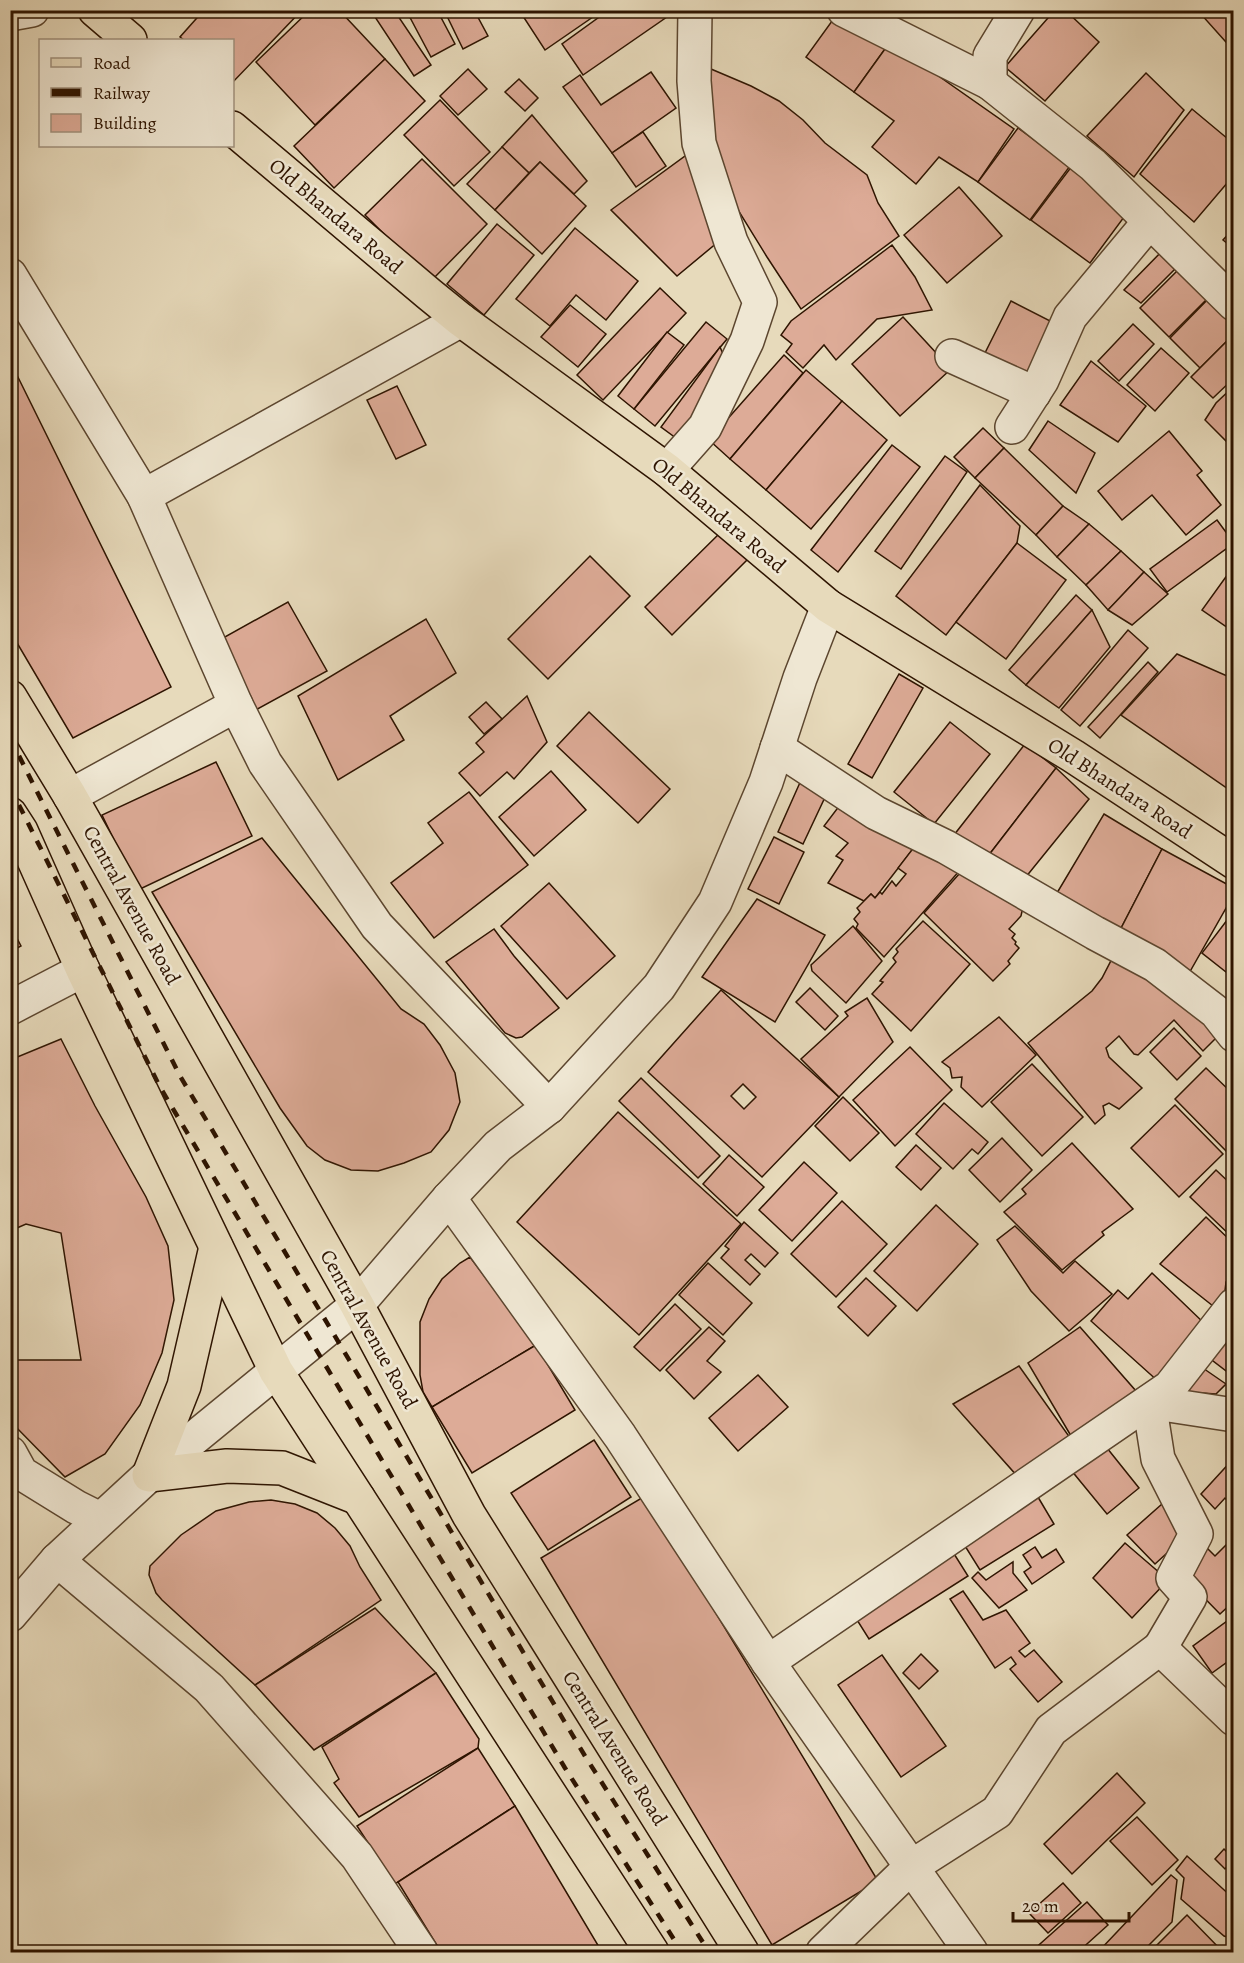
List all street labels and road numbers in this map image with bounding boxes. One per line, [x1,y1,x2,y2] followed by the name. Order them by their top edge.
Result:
[263,152,409,281] street label: Old Bhandara Road
[646,451,792,580] street label: Old Bhandara Road
[1042,731,1198,846] street label: Old Bhandara Road
[77,820,188,990] street label: Central Avenue Road
[314,1244,425,1414] street label: Central Avenue Road
[556,1665,674,1831] street label: Central Avenue Road

